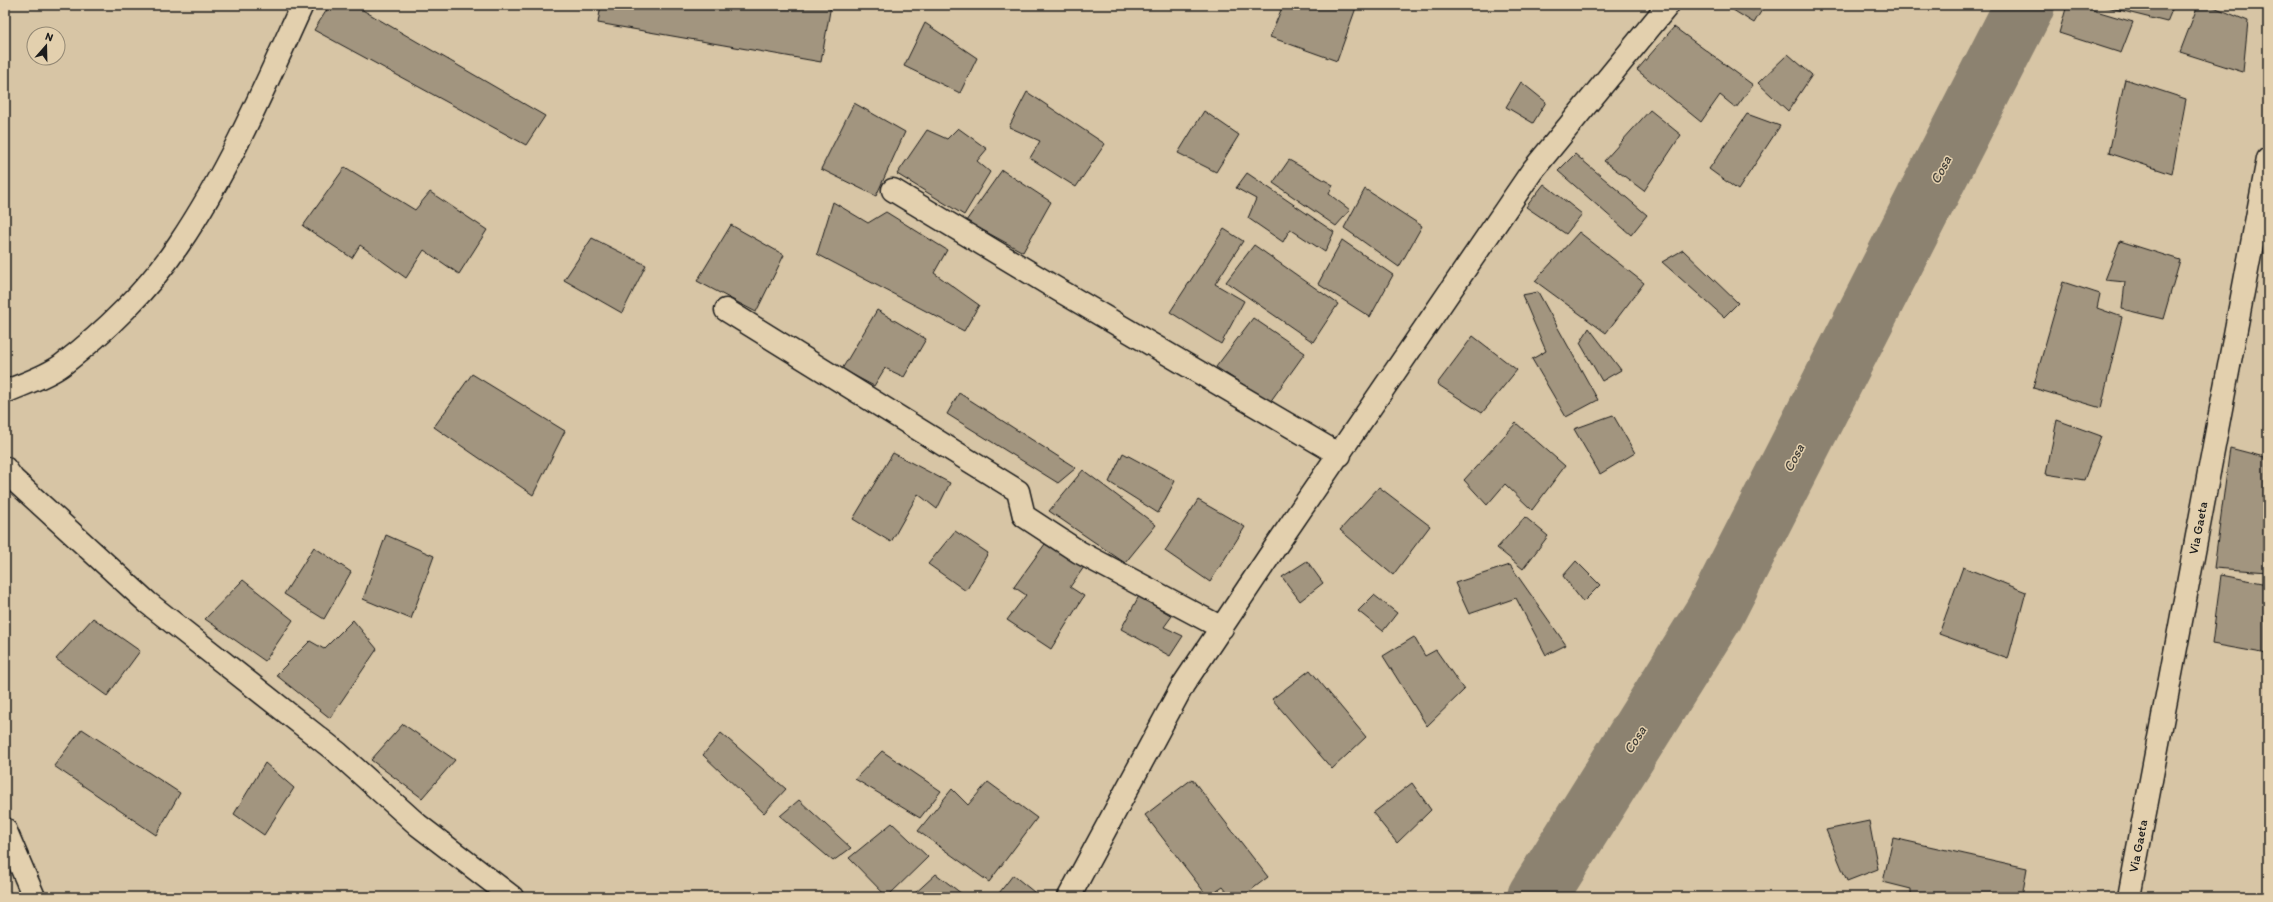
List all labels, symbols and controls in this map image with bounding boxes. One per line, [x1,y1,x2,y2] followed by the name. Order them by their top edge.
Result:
[26,26,66,66] north arrow
[44,30,55,44] text: N
[1927,152,1956,187] water label: Cosa
[1780,440,1809,475] water label: Cosa
[2186,500,2211,556] street label: Via Gaeta
[1620,722,1651,757] water label: Cosa
[2126,818,2151,874] street label: Via Gaeta

